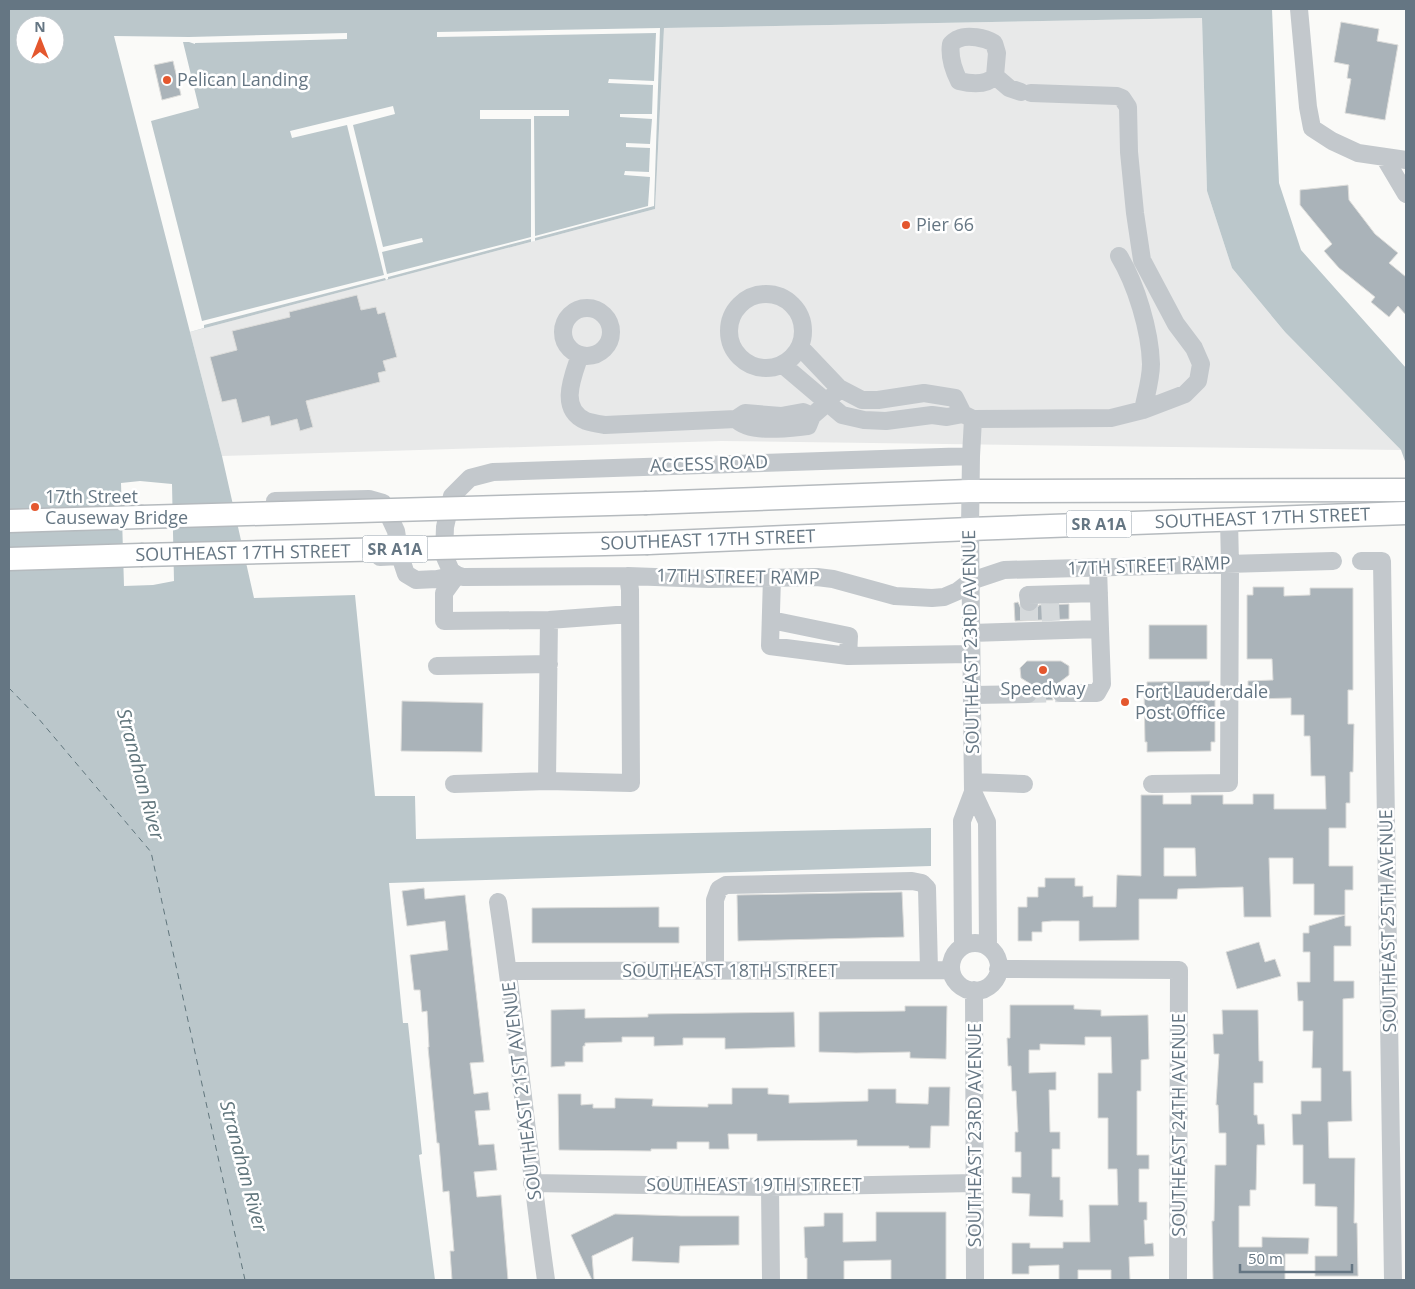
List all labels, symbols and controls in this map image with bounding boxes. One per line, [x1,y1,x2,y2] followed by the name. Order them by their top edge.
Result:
[15,15,65,65] north arrow
[34,17,46,36] text: N
[177,67,308,91] place label: Pelican Landing
[161,74,173,86] marker: Pelican Landing
[916,212,974,236] place label: Pier 66
[900,219,912,231] marker: Pier 66
[650,449,768,477] street label: ACCESS ROAD
[45,484,188,529] place label: 17th Street Causeway Bridge
[29,501,41,513] marker: 17th Street Causeway Bridge
[1154,501,1371,533] street label: SOUTHEAST 17TH STREET
[1066,510,1132,538] road number: SR A1A
[600,523,816,555] street label: SOUTHEAST 17TH STREET
[956,530,984,754] street label: SOUTHEAST 23RD AVENUE
[362,536,428,562] road number: SR A1A
[135,538,351,566] street label: SOUTHEAST 17TH STREET
[1067,550,1231,580] street label: 17TH STREET RAMP
[656,563,820,589] street label: 17TH STREET RAMP
[1037,664,1049,676] marker: Speedway
[1000,676,1087,700] place label: Speedway
[1135,679,1268,724] place label: Fort Lauderdale Post Office
[1119,696,1131,708] marker: Fort Lauderdale Post Office
[111,706,171,844] water label: Stranahan River
[1373,809,1401,1033] street label: SOUTHEAST 25TH AVENUE
[622,958,838,982] street label: SOUTHEAST 18TH STREET
[496,981,546,1202] street label: SOUTHEAST 21ST AVENUE
[1166,1013,1190,1237] street label: SOUTHEAST 24TH AVENUE
[962,1023,986,1247] street label: SOUTHEAST 23RD AVENUE
[214,1098,274,1236] water label: Stranahan River
[646,1172,862,1196] street label: SOUTHEAST 19TH STREET
[1240,1242,1352,1274] scale bar
[1248,1248,1283,1268] text: 50 m

